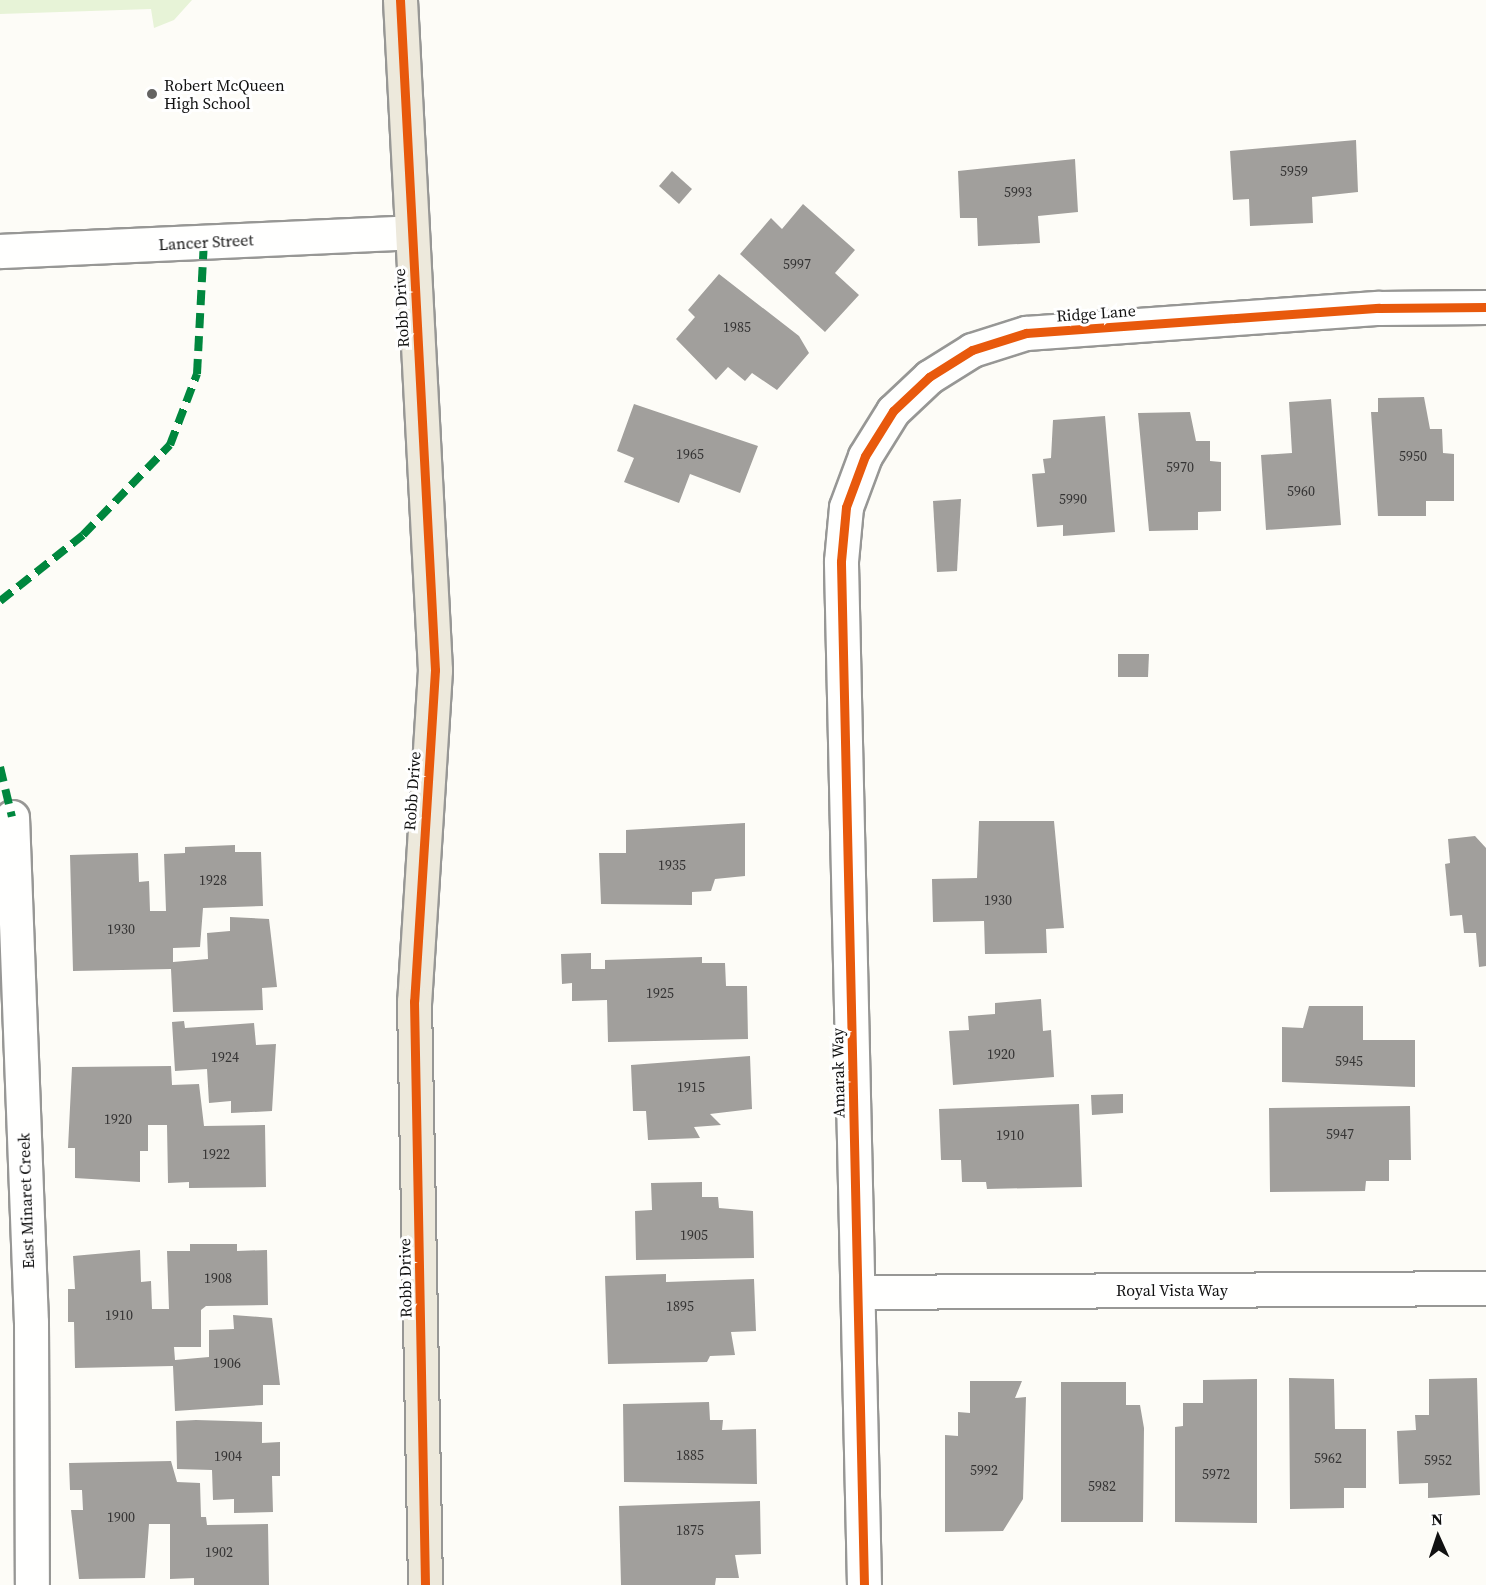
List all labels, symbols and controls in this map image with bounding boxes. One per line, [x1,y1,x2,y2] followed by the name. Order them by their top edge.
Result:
[164,75,285,113] place label: Robert McQueen High School
[145,87,159,101] marker: Robert McQueen High School
[1280,163,1308,179] house number: 5959
[1004,184,1032,200] house number: 5993
[158,230,254,254] street label: Lancer Street
[783,256,811,272] house number: 5997
[389,268,413,348] street label: Robb Drive
[1056,301,1136,325] street label: Ridge Lane
[723,319,751,335] house number: 1985
[676,446,704,462] house number: 1965
[1399,448,1427,464] house number: 5950
[1166,459,1194,475] house number: 5970
[1287,483,1315,499] house number: 5960
[1059,491,1087,507] house number: 5990
[400,751,424,831] street label: Robb Drive
[658,857,686,873] house number: 1935
[199,872,227,888] house number: 1928
[984,892,1012,908] house number: 1930
[107,921,135,937] house number: 1930
[646,985,674,1001] house number: 1925
[828,1027,848,1119] street label: Amarak Way
[987,1046,1015,1062] house number: 1920
[211,1049,239,1065] house number: 1924
[1335,1053,1363,1069] house number: 5945
[677,1079,705,1095] house number: 1915
[104,1111,132,1127] house number: 1920
[1326,1126,1354,1142] house number: 5947
[996,1127,1024,1143] house number: 1910
[14,1133,38,1269] street label: East Minaret Creek
[202,1146,230,1162] house number: 1922
[680,1227,708,1243] house number: 1905
[395,1238,415,1318] street label: Robb Drive
[204,1270,232,1286] house number: 1908
[1116,1280,1228,1300] street label: Royal Vista Way
[666,1298,694,1314] house number: 1895
[105,1307,133,1323] house number: 1910
[213,1355,241,1371] house number: 1906
[676,1447,704,1463] house number: 1885
[214,1448,242,1464] house number: 1904
[1314,1450,1342,1466] house number: 5962
[1424,1452,1452,1468] house number: 5952
[970,1462,998,1478] house number: 5992
[1202,1466,1230,1482] house number: 5972
[1088,1478,1116,1494] house number: 5982
[1408,1507,1468,1567] north arrow
[1431,1508,1443,1530] text: N
[107,1509,135,1525] house number: 1900
[676,1522,704,1538] house number: 1875
[205,1544,233,1560] house number: 1902

